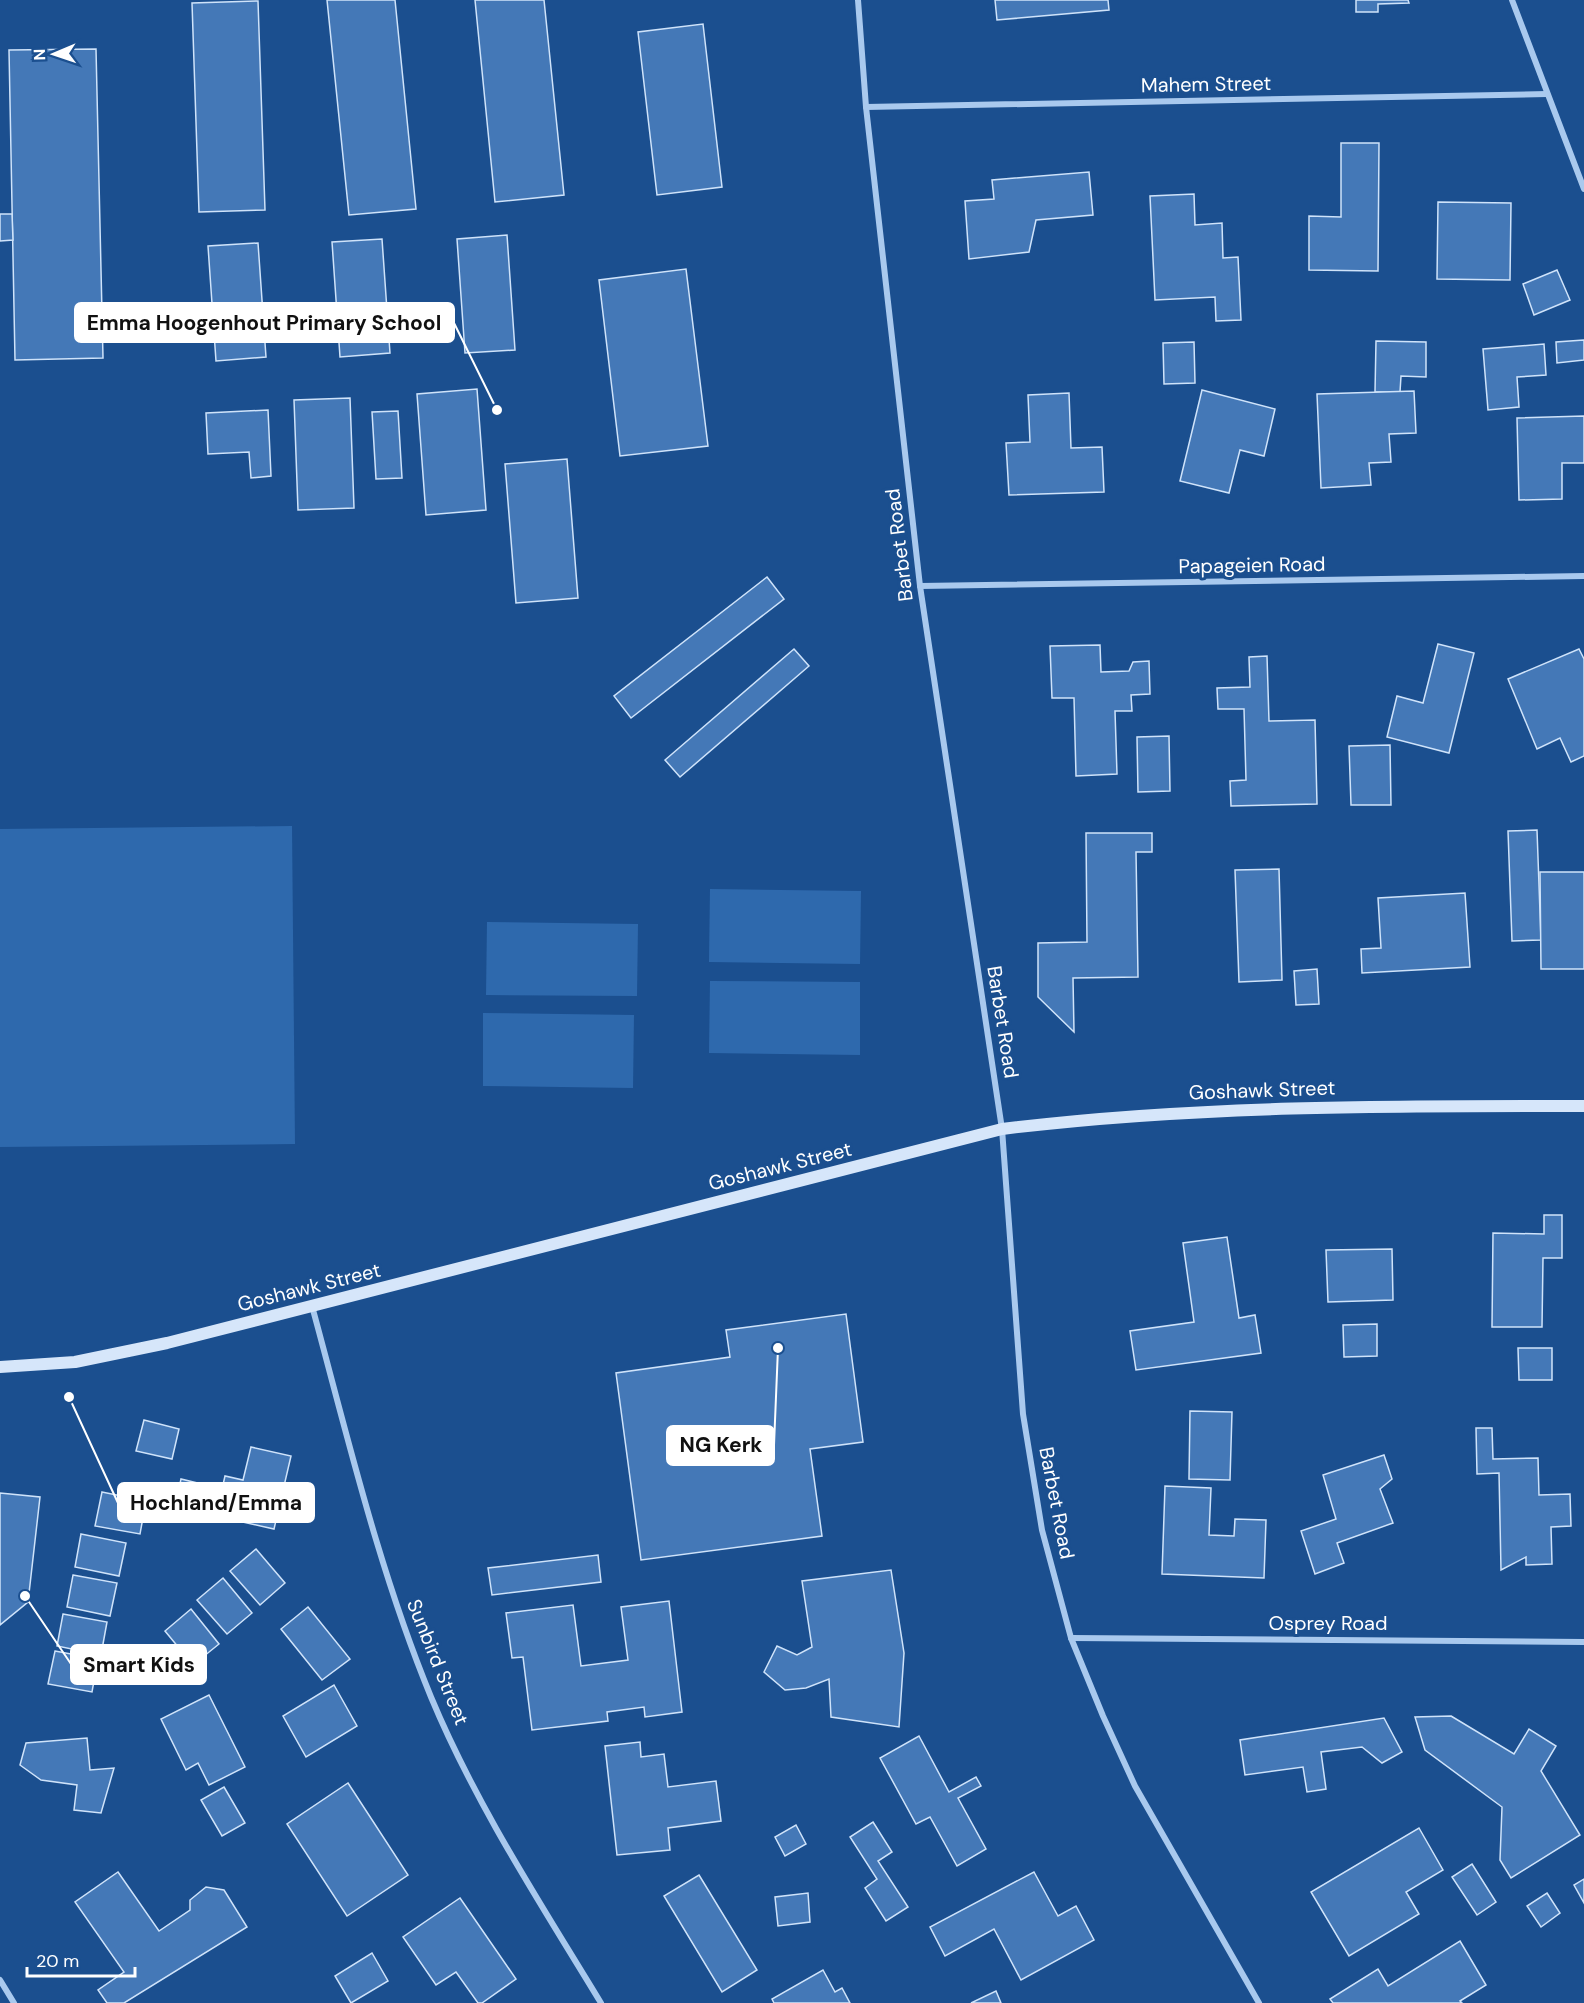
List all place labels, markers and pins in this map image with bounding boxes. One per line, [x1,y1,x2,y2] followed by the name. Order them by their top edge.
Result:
[75,303,454,342] callout: Emma Hoogenhout Primary School
[667,1426,774,1465] callout: NG Kerk
[118,1483,314,1522] callout: Hochland/Emma
[71,1645,206,1684] callout: Smart Kids

